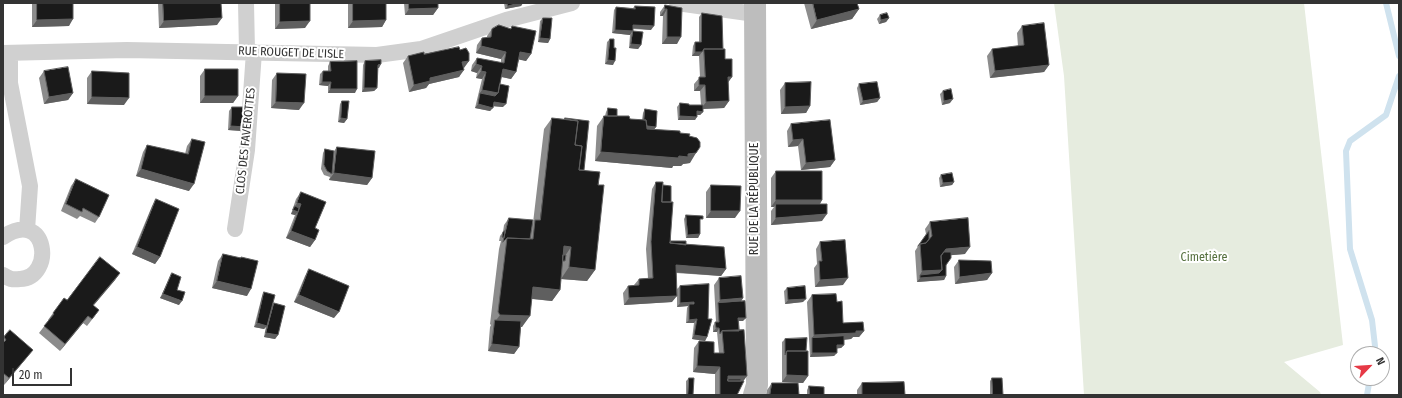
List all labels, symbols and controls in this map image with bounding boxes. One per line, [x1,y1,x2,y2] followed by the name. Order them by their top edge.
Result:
[238,44,344,62] street label: RUE ROUGET DE L'ISLE
[233,87,259,195] street label: CLOS DES FAVEROTTES
[748,143,762,255] street label: RUE DE LA RÉPUBLIQUE
[1181,251,1227,265] park label: Cimetière
[1350,346,1390,386] north arrow
[1373,355,1388,367] text: N
[14,360,74,386] scale bar
[19,368,43,382] text: 20 m

